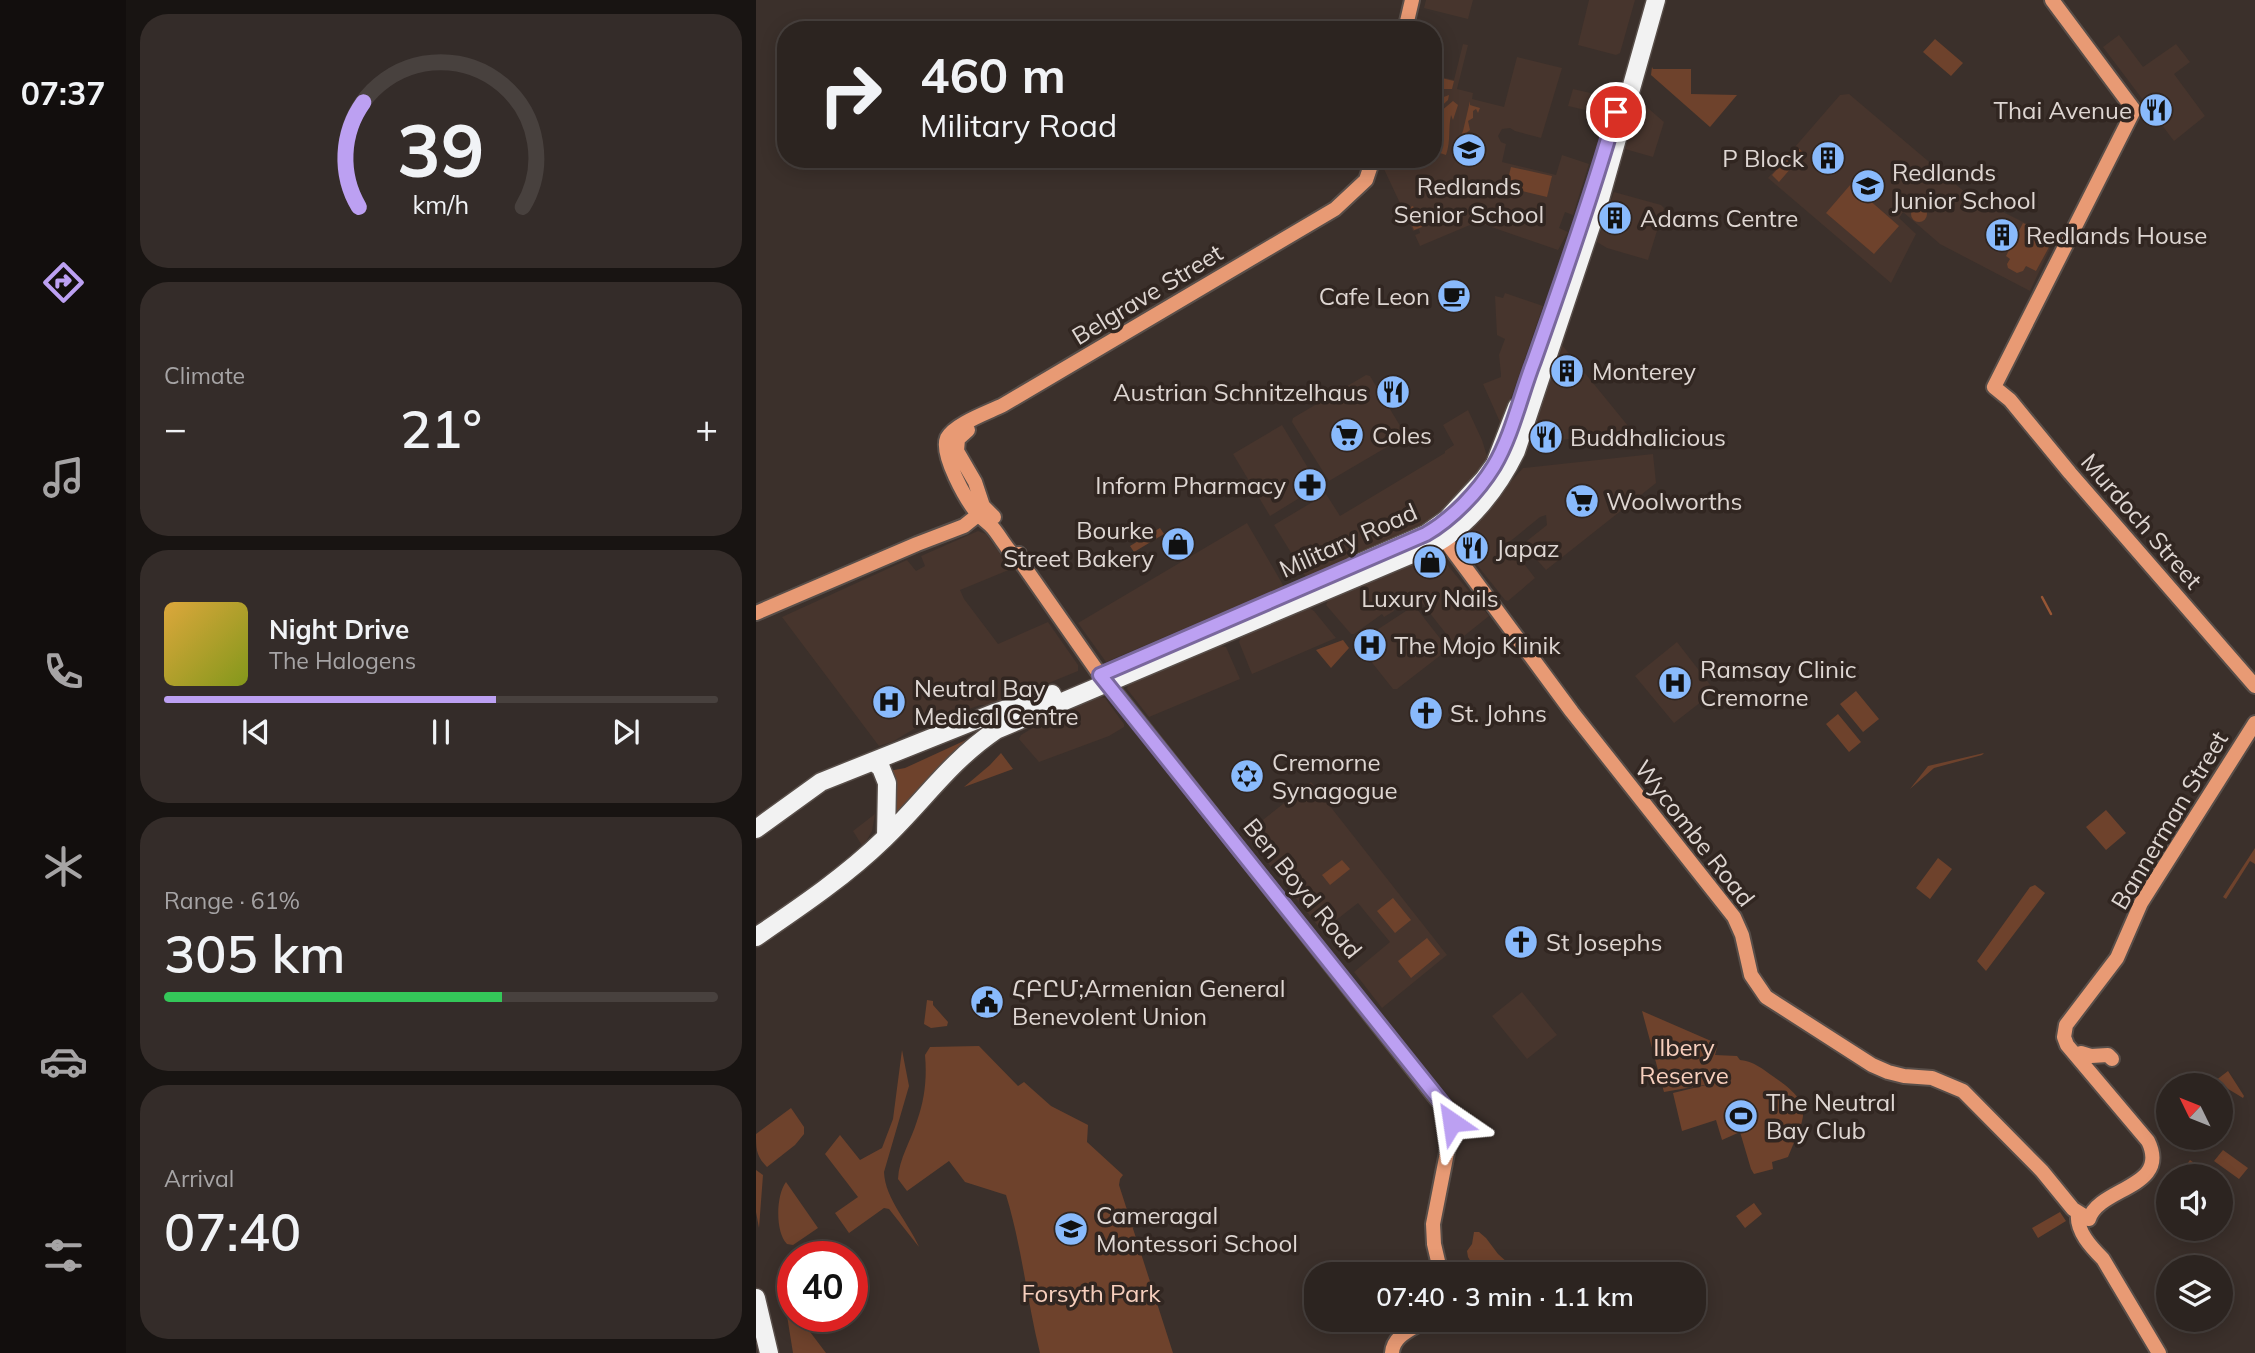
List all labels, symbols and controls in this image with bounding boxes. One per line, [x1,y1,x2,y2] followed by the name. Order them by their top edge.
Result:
[920,44,1066,105] text: 460 m
[805,49,896,140] icon: right
[21,73,105,113] text: 07:37
[1586,82,1646,142] pin
[2137,91,2175,129] restaurant icon: Thai Avenue
[1597,93,1635,131] icon: arrive
[1993,95,2132,125] place label: Thai Avenue
[397,104,485,195] text: 39
[920,105,1117,145] text: Military Road
[1450,131,1488,169] school or university icon: Redlands Senior School
[1809,139,1847,177] building icon: P Block
[1722,143,1805,173] place label: P Block
[1892,157,2036,215] place label: Redlands Junior School
[1849,167,1887,205] school or university icon: Redlands Junior School
[1394,171,1544,229] place label: Redlands Senior School
[413,189,469,220] text: km/h
[1596,199,1634,237] building icon: Adams Centre
[1640,203,1798,233] place label: Adams Centre
[1983,216,2021,254] building icon: Redlands House
[2026,220,2207,250] place label: Redlands House
[1066,237,1228,351] street label: Belgrave Street
[39,258,88,307] icon: directions
[1435,277,1473,315] cafe icon: Cafe Leon
[1319,281,1430,311] place label: Cafe Leon
[1548,352,1586,390] building icon: Monterey
[1592,356,1696,386] place label: Monterey
[164,361,245,390] text: Climate
[1374,373,1412,411] restaurant icon: Austrian Schnitzelhaus
[1113,377,1368,407] place label: Austrian Schnitzelhaus
[400,396,482,461] text: 21°
[164,404,187,452] text: −
[695,404,718,452] text: +
[1328,416,1366,454] supermarket icon: Coles
[1527,418,1565,456] restaurant icon: Buddhalicious
[1372,420,1432,450] place label: Coles
[1570,422,1726,452] place label: Buddhalicious
[2075,447,2209,595] street label: Murdoch Street
[39,453,88,502] icon: music
[1291,466,1329,504] pharmacy icon: Inform Pharmacy
[1095,470,1286,500] place label: Inform Pharmacy
[1563,482,1601,520] supermarket icon: Woolworths
[1606,486,1743,516] place label: Woolworths
[1274,496,1422,584] street label: Military Road
[1003,515,1154,573] place label: Bourke Street Bakery
[1159,525,1197,563] shop icon: Bourke Street Bakery
[1453,529,1491,567] restaurant icon: Japaz
[1496,533,1560,563] place label: Japaz
[1411,543,1449,581] shop icon: Luxury Nails
[1361,583,1499,613] place label: Luxury Nails
[269,613,409,646] text: Night Drive
[1351,626,1389,664] hospital icon: The Mojo Klinik
[1394,630,1561,660] place label: The Mojo Klinik
[269,646,416,675] text: The Halogens
[39,647,88,696] icon: phone
[1700,654,1857,712] place label: Ramsay Clinic Cremorne
[1656,664,1694,702] hospital icon: Ramsay Clinic Cremorne
[914,673,1079,731] place label: Neutral Bay Medical Centre
[870,683,908,721] hospital icon: Neutral Bay Medical Centre
[1407,694,1445,732] church icon: St. Johns
[1450,698,1547,728] place label: St. Johns
[237,713,275,751] icon: previous
[422,713,460,751] icon: pause
[607,713,645,751] icon: next
[2104,725,2234,915] street label: Bannerman Street
[1272,747,1398,805] place label: Cremorne Synagogue
[1629,754,1761,912] street label: Wycombe Road
[1228,757,1266,795] synagogue icon: Cremorne Synagogue
[1237,812,1369,964] street label: Ben Boyd Road
[39,842,88,891] icon: climate
[164,886,300,915] text: Range · 61%
[164,921,345,986] text: 305 km
[1502,923,1540,961] church icon: St Josephs
[1546,927,1663,957] place label: St Josephs
[1012,973,1285,1031] place label: ՀԲԸՄ;Armenian General Benevolent Union
[968,983,1006,1021] public building icon: ՀԲԸՄ;Armenian General Benevolent Union
[1639,1032,1729,1090] park label: Ilbery Reserve
[39,1037,88,1086] icon: car
[2156,1073,2233,1150] north arrow
[2156,1073,2233,1332] map controls
[1415,1085,1489,1159] position arrow
[1766,1087,1896,1145] place label: The Neutral Bay Club
[1722,1097,1760,1135] sports icon: The Neutral Bay Club
[164,1164,234,1193] text: Arrival
[2156,1164,2233,1241] button: sound
[164,1199,301,1264] text: 07:40
[1096,1200,1298,1258] place label: Cameragal Montessori School
[1052,1210,1090,1248] school or university icon: Cameragal Montessori School
[39,1231,88,1280] icon: filters
[777,1241,868,1332] speed limit sign: 40
[2156,1255,2233,1332] button: layers
[1021,1278,1161,1308] park label: Forsyth Park
[1376,1280,1634,1313] text: 07:40 · 3 min · 1.1 km

